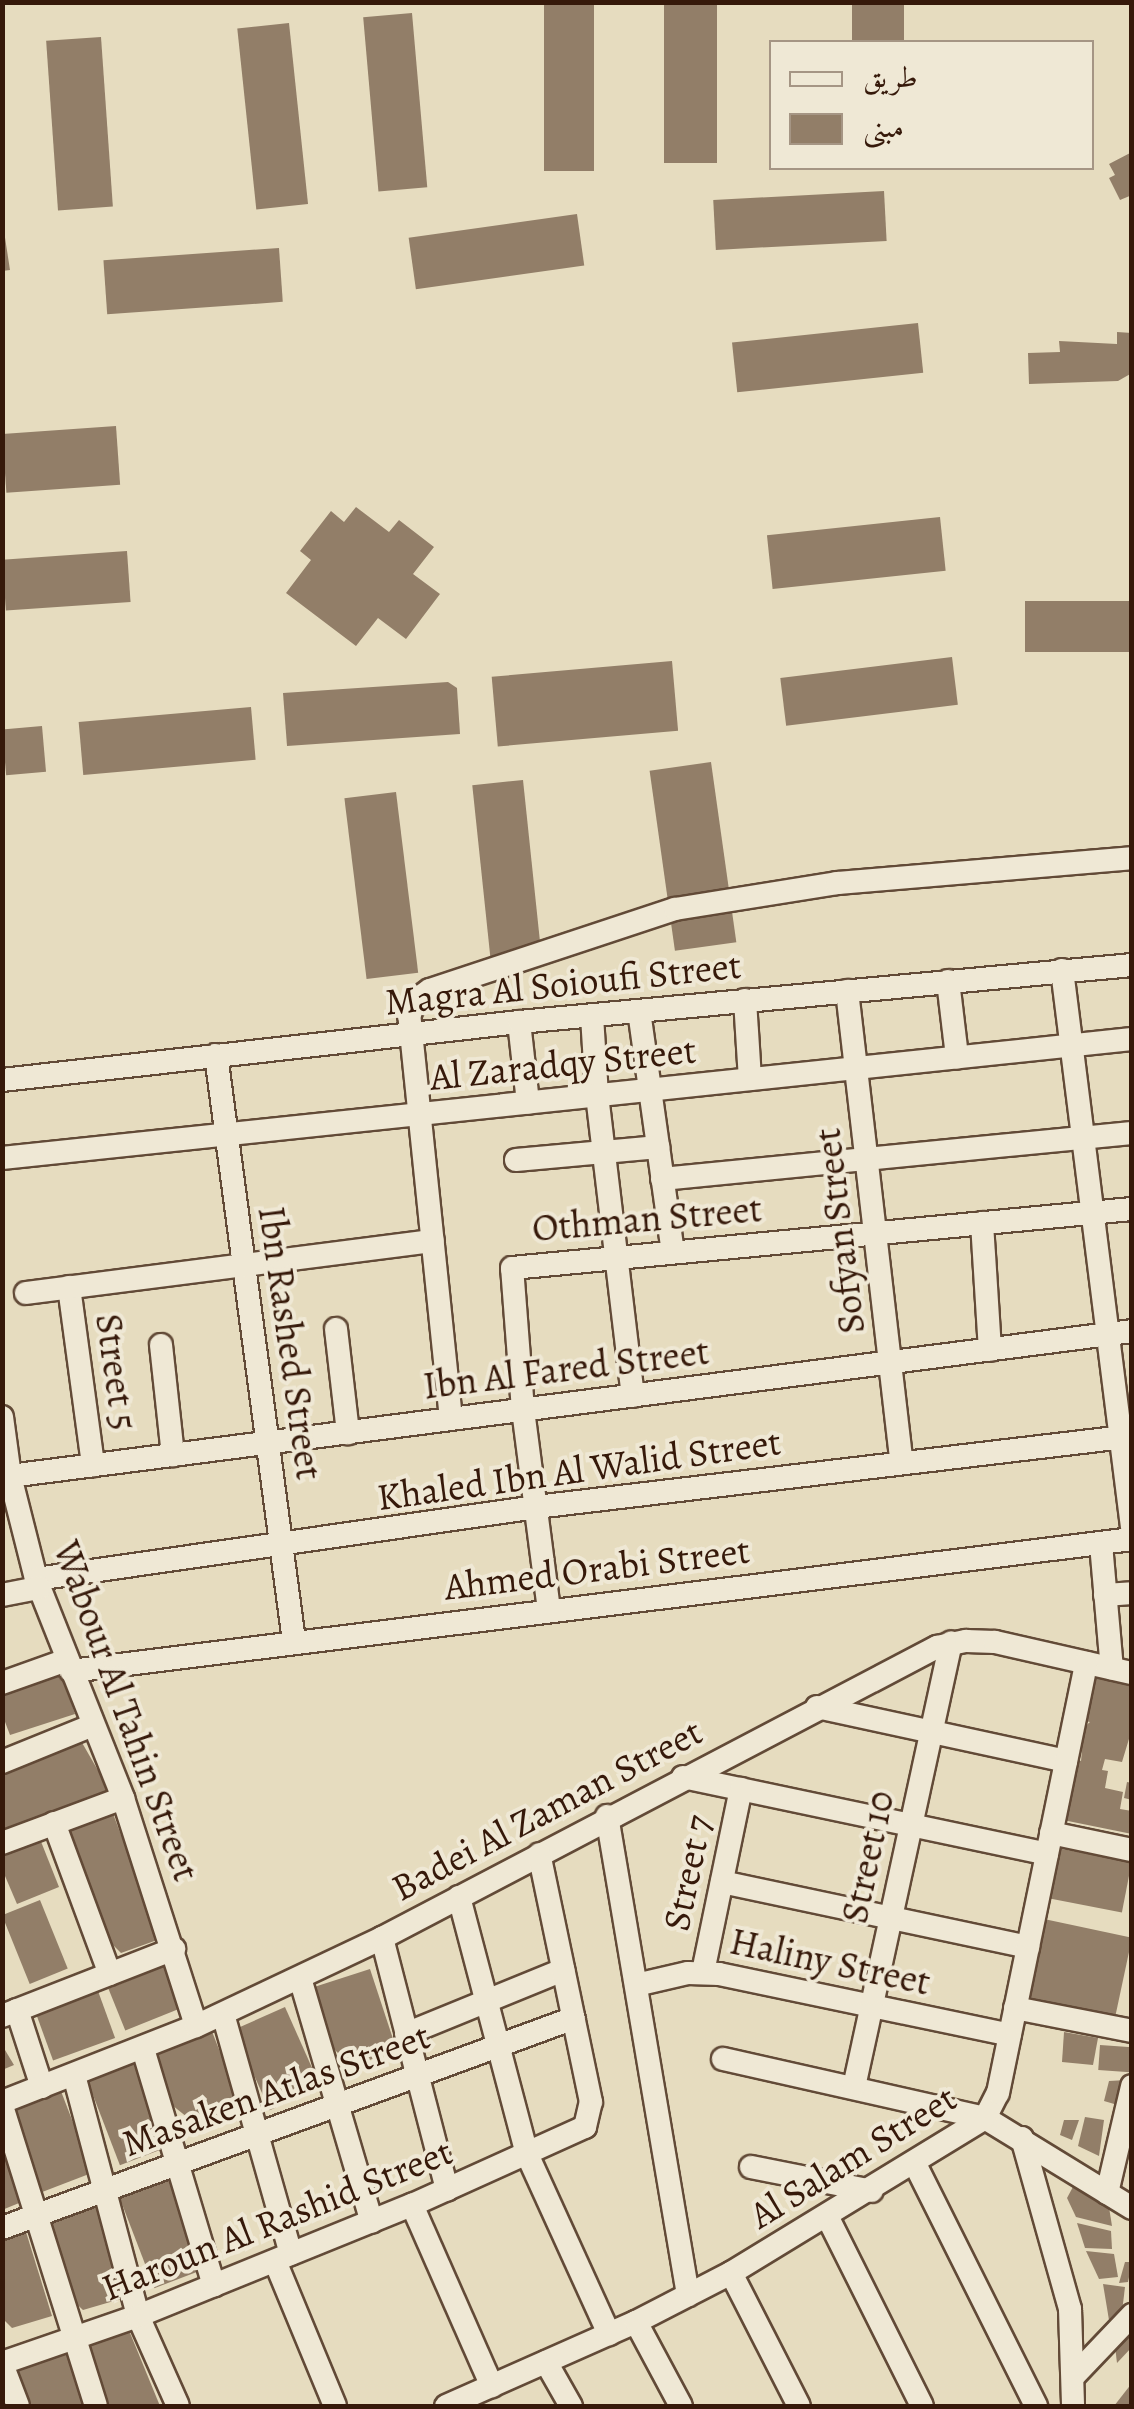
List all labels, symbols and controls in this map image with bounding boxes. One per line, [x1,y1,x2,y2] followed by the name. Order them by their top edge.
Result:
[769,40,1094,170] legend
[863,57,918,97] text: طريق
[863,107,904,147] text: مبنى
[383,943,743,1025] street label: Magra Al Soioufi Street
[428,1027,698,1101] street label: Al Zaradqy Street
[805,1126,875,1336] street label: Sofyan Street
[530,1186,764,1252] street label: Othman Street
[248,1203,332,1483] street label: Ibn Rashed Street
[85,1311,147,1433] street label: Street 5
[420,1329,712,1409] street label: Ibn Al Fared Street
[374,1419,784,1521] street label: Khaled Ibn Al Walid Street
[442,1528,752,1610] street label: Ahmed Orabi Street
[43,1535,209,1887] street label: Wabour Al Tahin Street
[384,1709,710,1911] street label: Badei Al Zaman Street
[832,1787,904,1927] street label: Street 10
[654,1811,722,1935] street label: Street 7
[726,1919,934,2005] street label: Haliny Street
[116,2013,436,2167] street label: Masaken Atlas Street
[741,2075,965,2239] street label: Al Salam Street
[95,2129,459,2311] street label: Haroun Al Rashid Street

